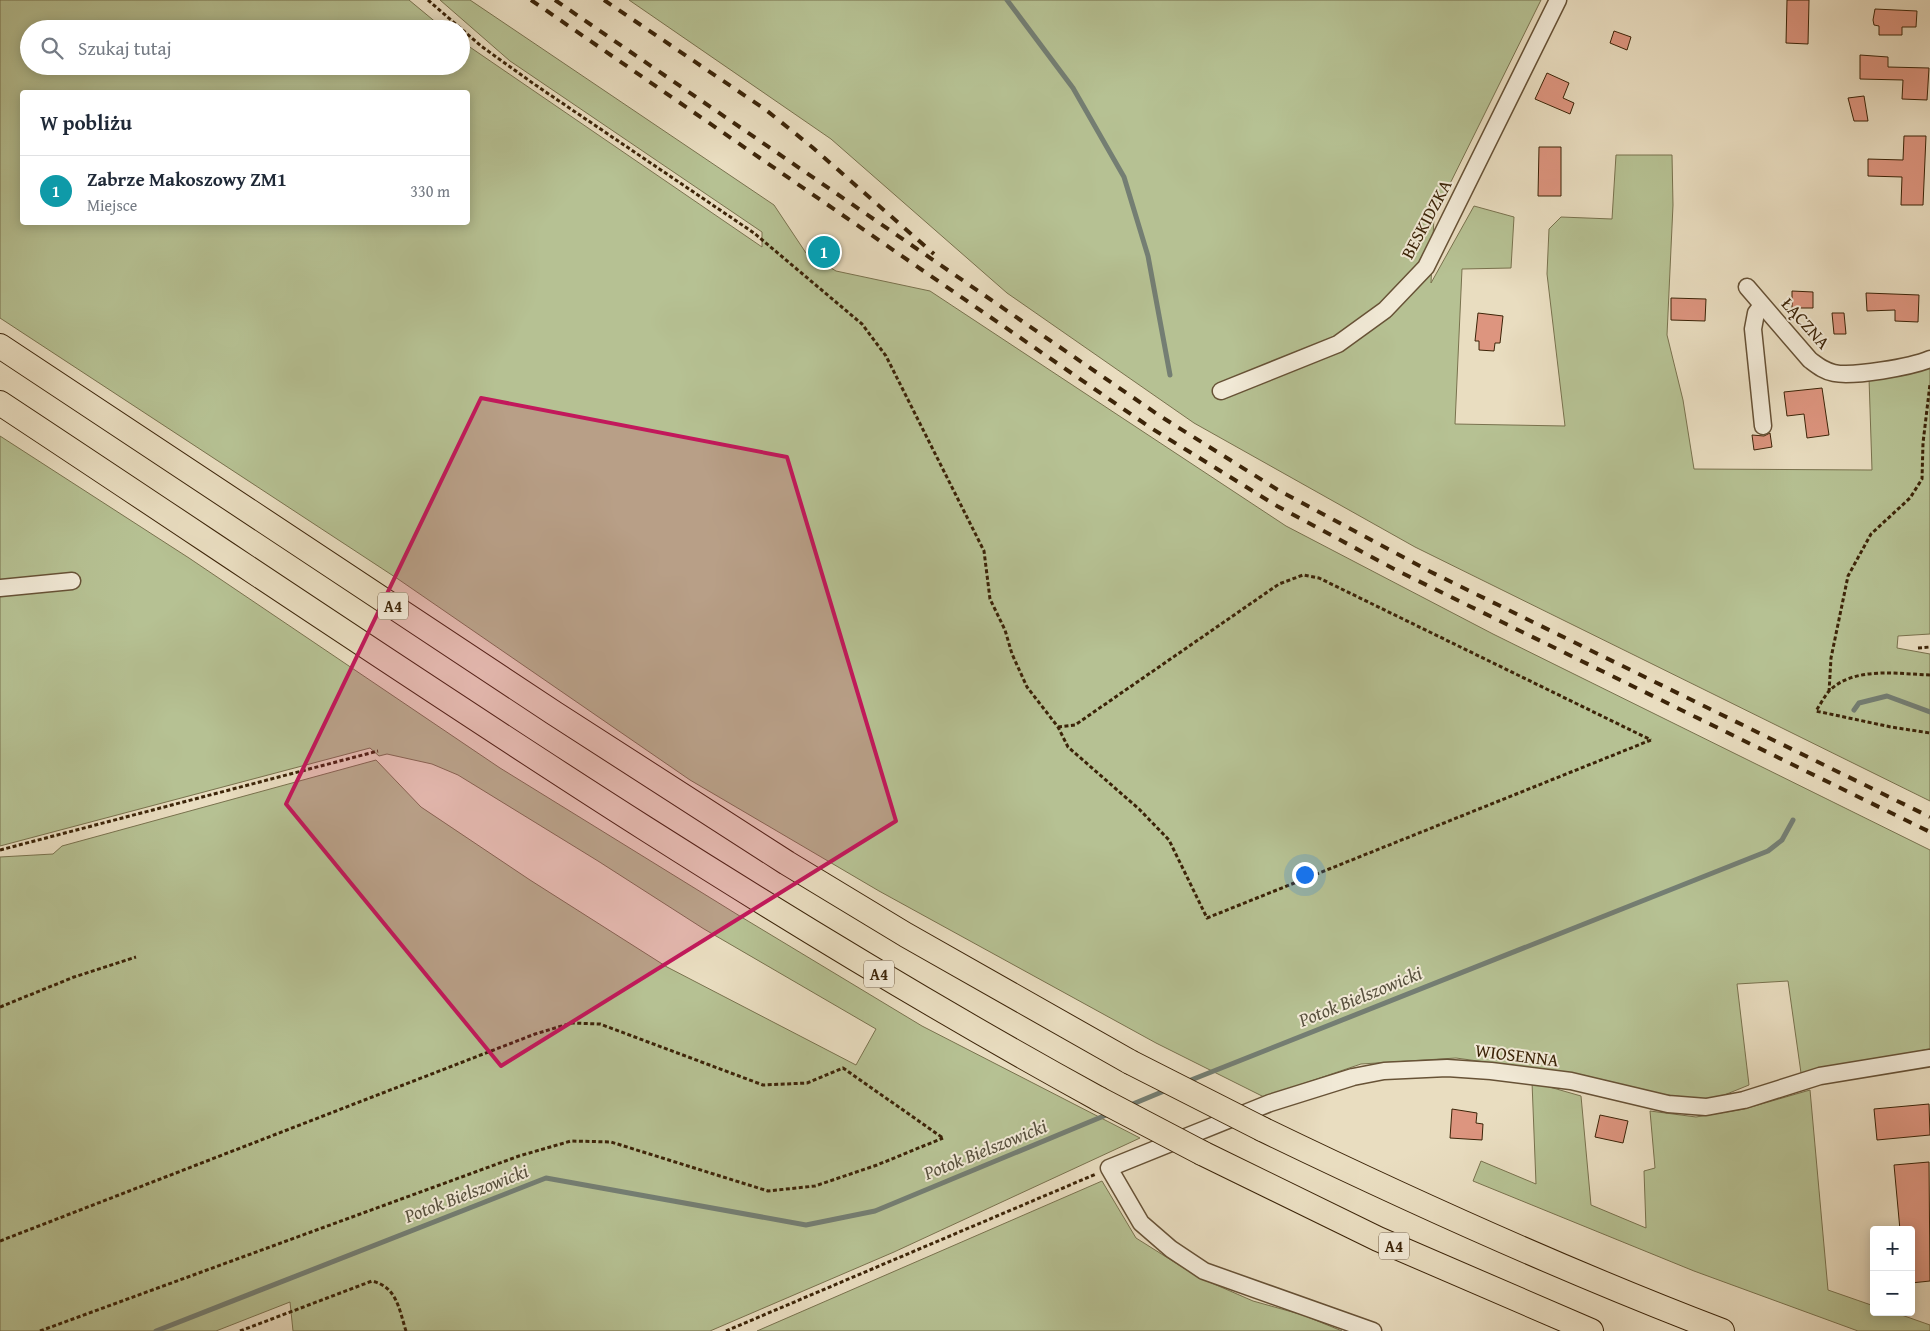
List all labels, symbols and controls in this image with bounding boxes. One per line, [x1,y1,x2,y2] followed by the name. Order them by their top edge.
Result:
[20,20,470,75] search box
[38,34,66,62] icon: search
[78,34,172,62] text: Szukaj tutaj
[40,107,132,138] text: W pobliżu
[87,165,287,193] text: Zabrze Makoszowy ZM1
[1394,174,1458,263] street label: BESKIDZKA
[52,179,60,203] text: 1
[410,179,450,203] text: 330 m
[87,193,137,217] text: Miejsce
[808,233,840,271] pin: 1
[1775,291,1837,355] street label: ŁĄCZNA
[378,592,408,620] road number: A4
[1292,862,1318,888] your location
[1293,958,1426,1034] water label: Potok Bielszowicki
[864,961,894,988] road number: A4
[1474,1036,1560,1074] street label: WIOSENNA
[918,1111,1051,1187] water label: Potok Bielszowicki
[399,1156,532,1230] water label: Potok Bielszowicki
[1870,1226,1915,1316] map controls
[1870,1226,1915,1271] button: +
[1379,1232,1409,1260] road number: A4
[1870,1271,1915,1316] button: −

